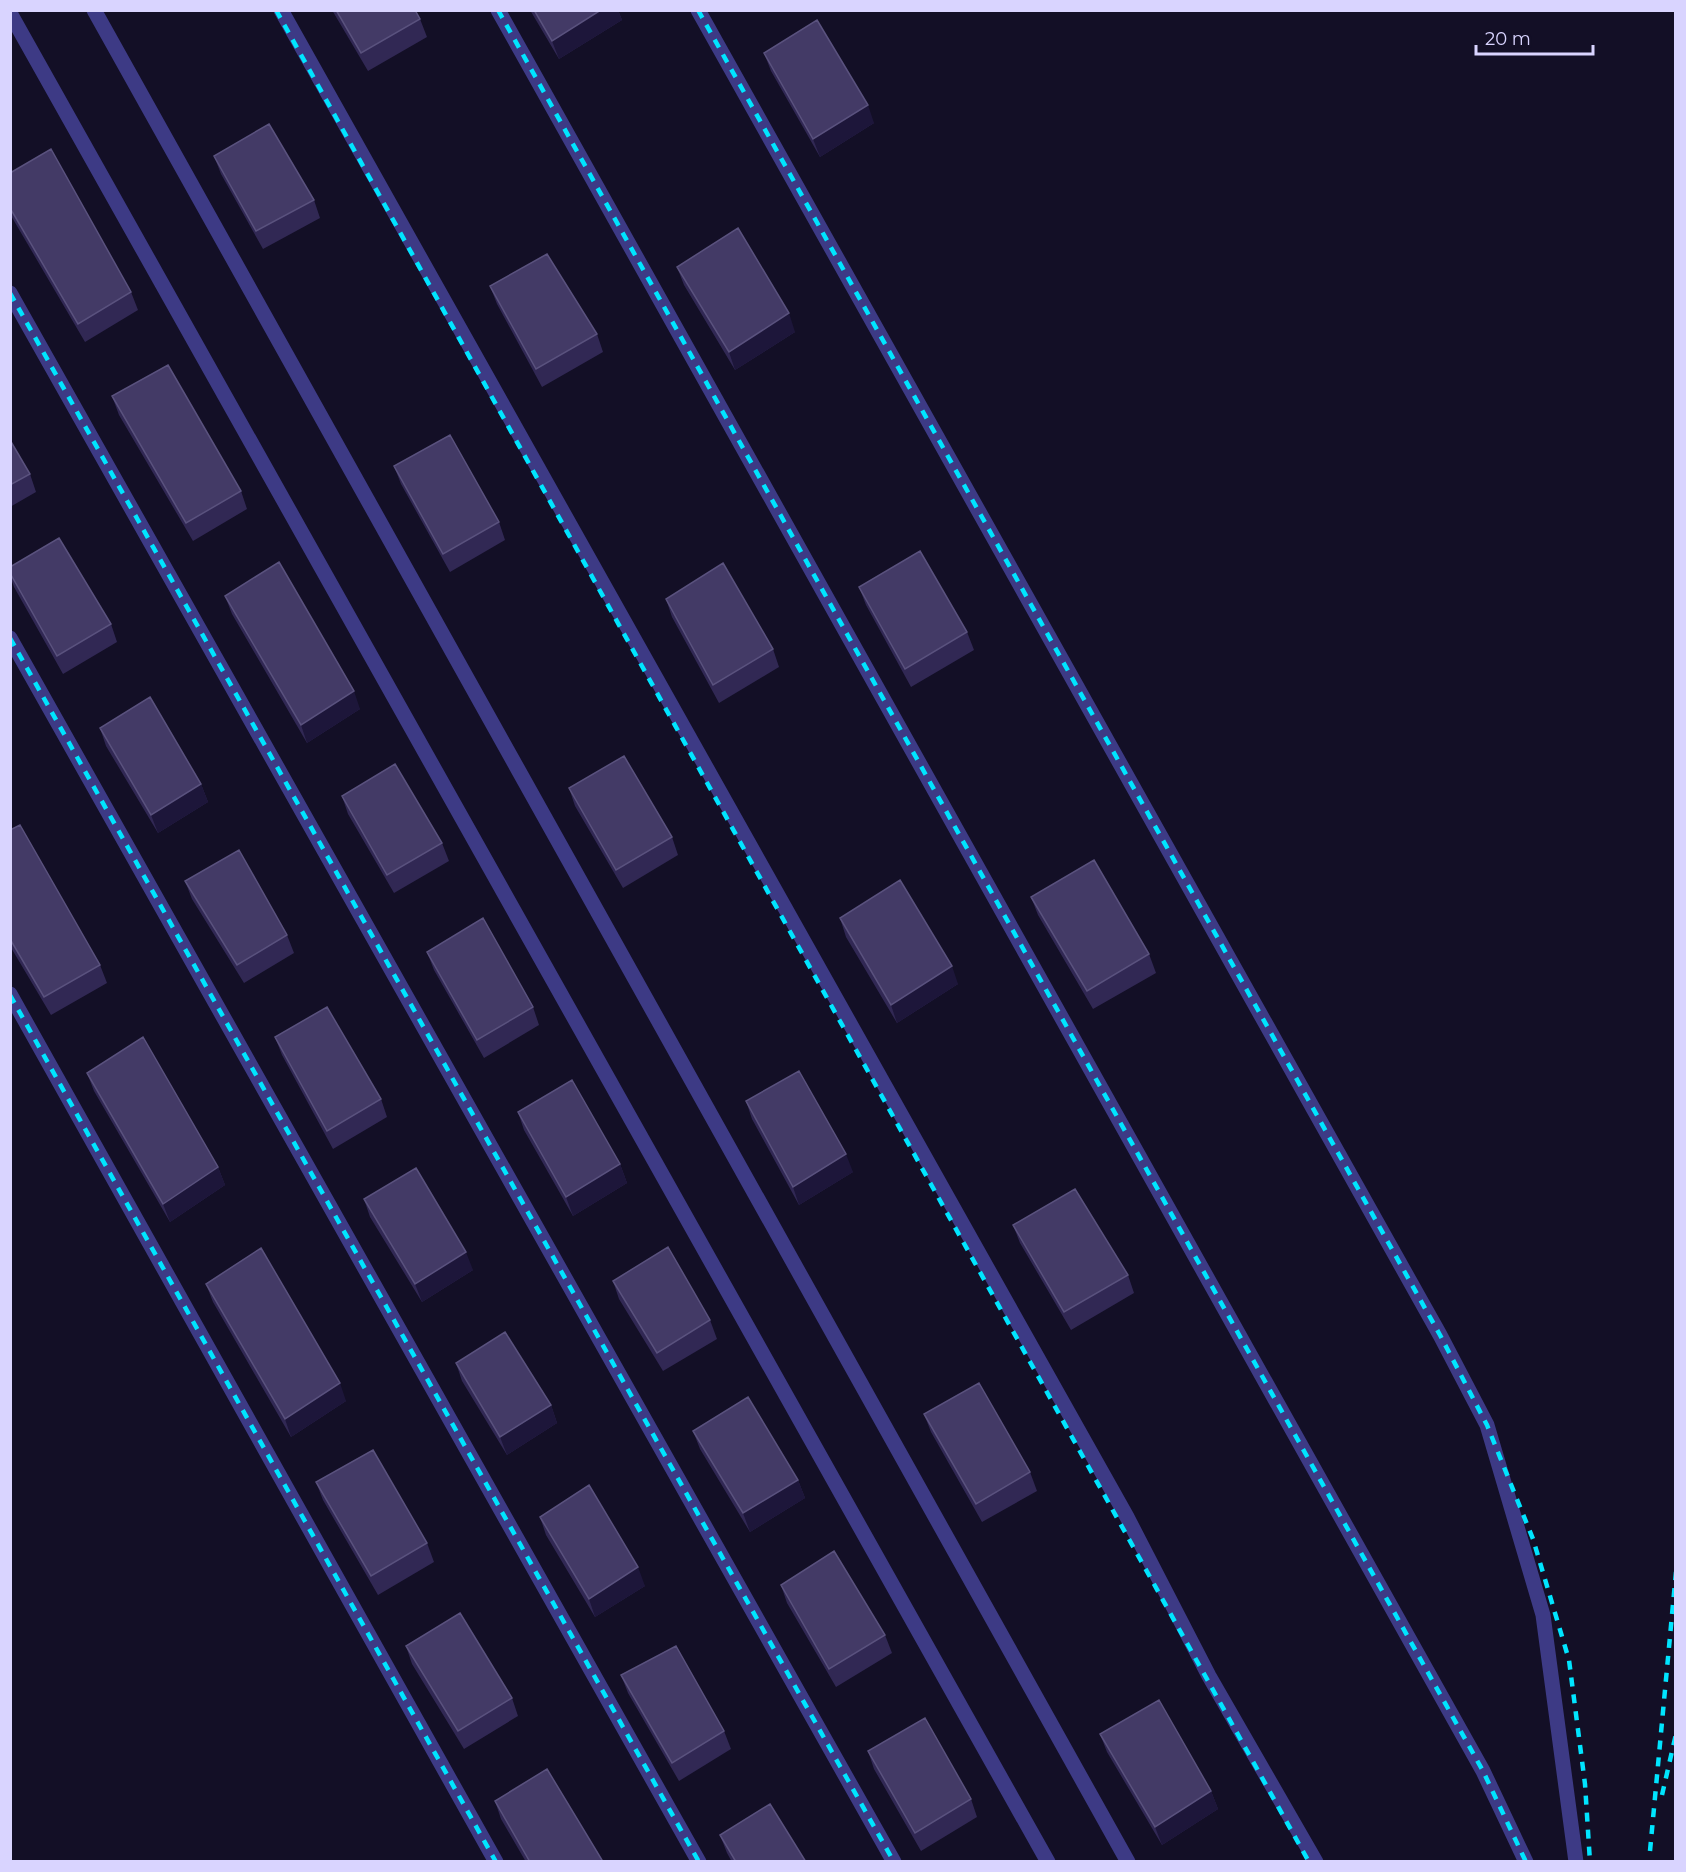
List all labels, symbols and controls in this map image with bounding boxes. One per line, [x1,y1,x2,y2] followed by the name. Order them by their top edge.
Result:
[1476,18,1593,56] scale bar
[1485,28,1531,50] text: 20 m

